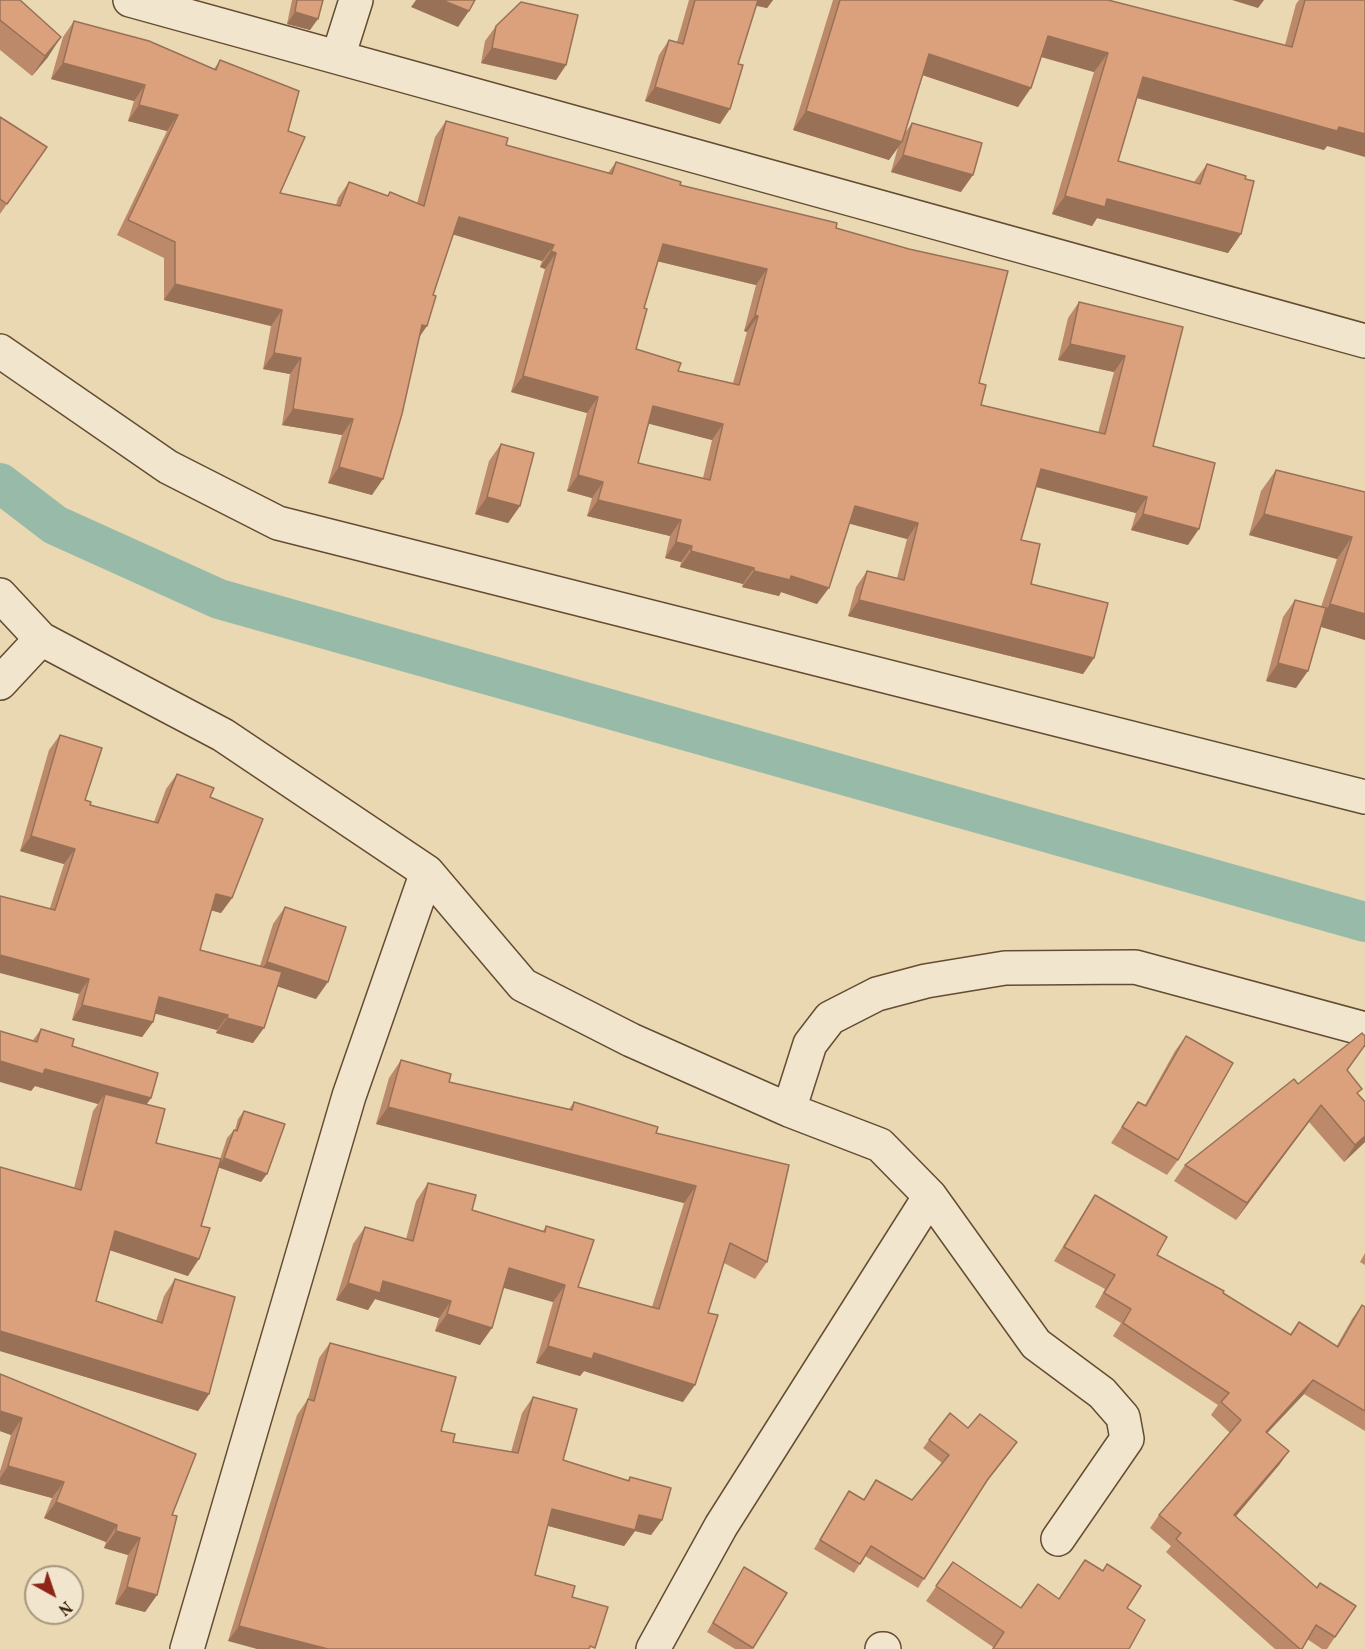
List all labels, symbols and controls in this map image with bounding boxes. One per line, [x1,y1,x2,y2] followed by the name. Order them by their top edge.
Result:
[24,1565,84,1625] north arrow
[53,1595,76,1619] text: N

